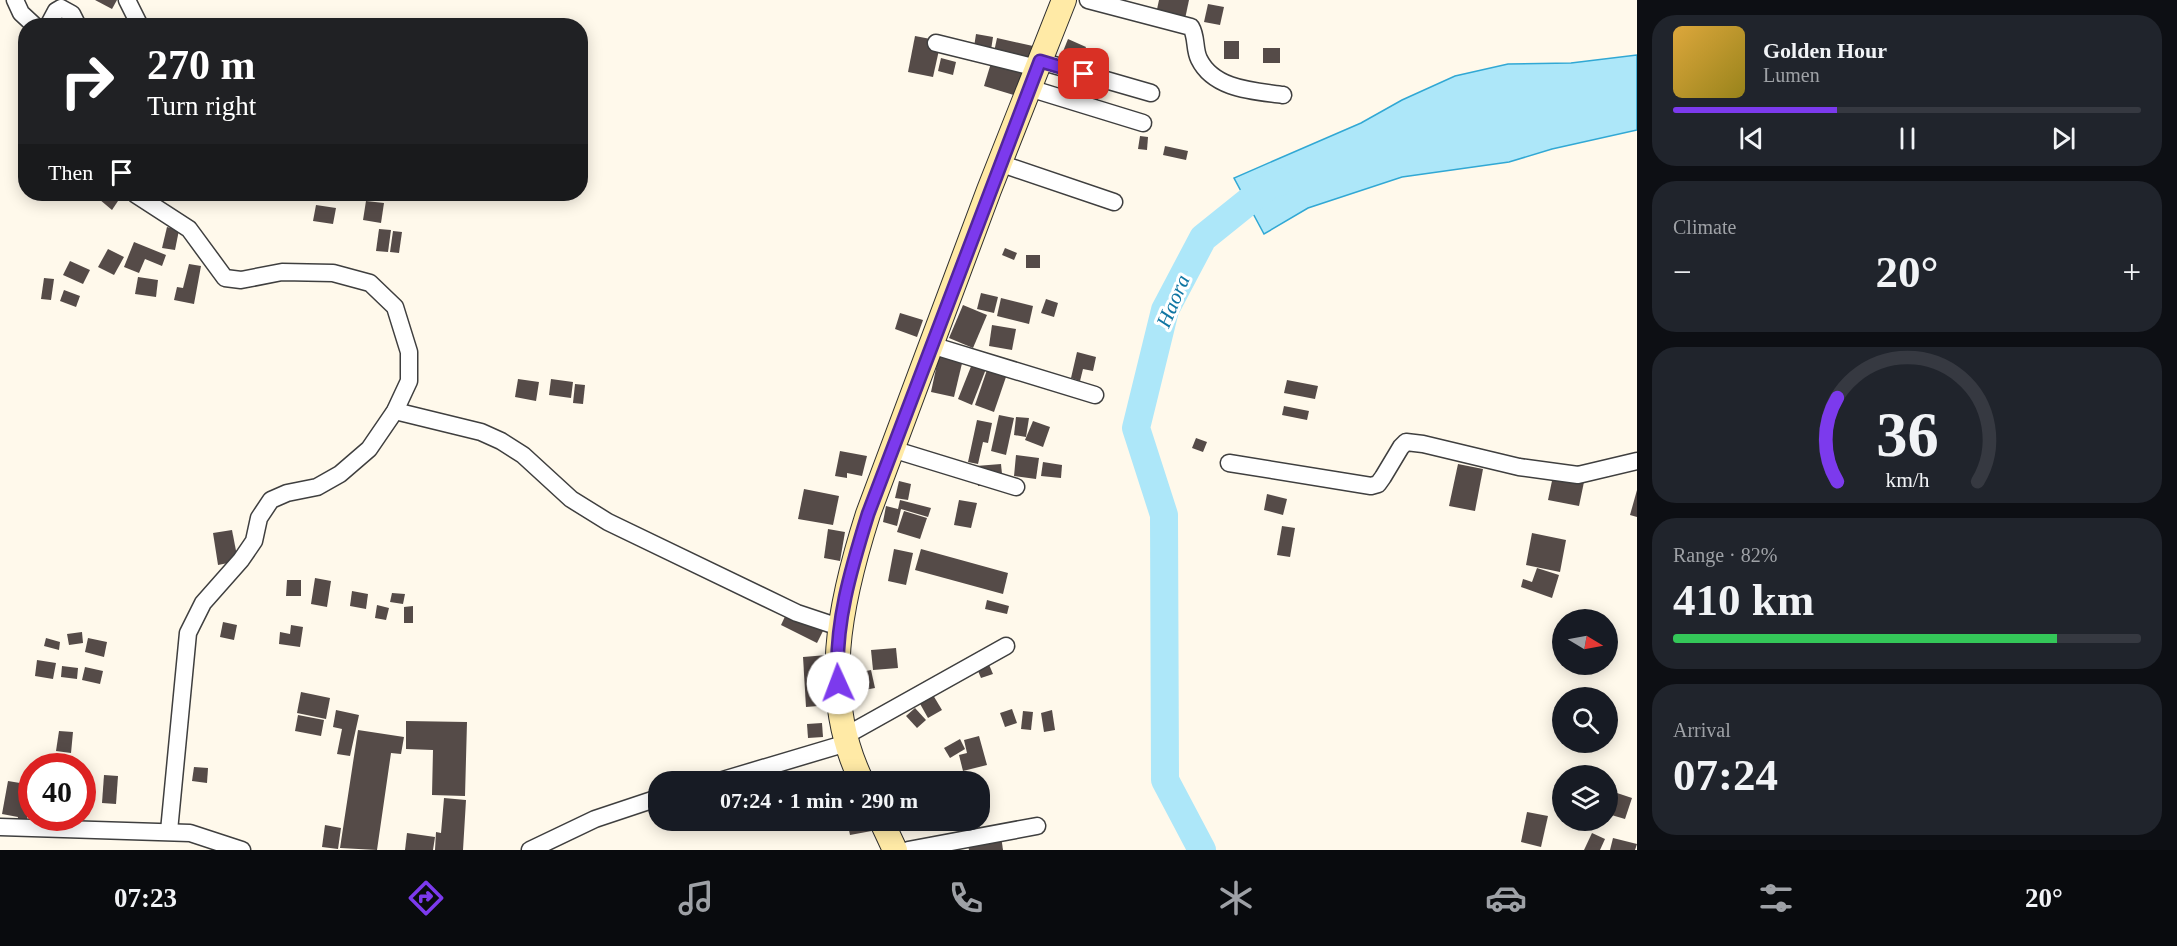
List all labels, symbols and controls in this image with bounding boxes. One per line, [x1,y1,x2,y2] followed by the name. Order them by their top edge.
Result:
[1763,38,1887,63] text: Golden Hour
[48,42,126,120] icon: right
[147,42,256,88] text: 270 m
[1058,48,1109,99] pin
[1067,57,1100,90] icon: arrive
[1763,64,1820,86] text: Lumen
[147,91,256,121] text: Turn right
[1735,122,1768,155] icon: previous
[1891,122,1924,155] icon: pause
[2047,122,2080,155] icon: next
[105,156,138,189] icon: arrive
[48,160,93,185] text: Then
[1673,216,1736,238] text: Climate
[1876,247,1939,297] text: 20°
[1673,254,1692,290] text: −
[2122,254,2141,290] text: +
[1151,271,1195,332] water label: Haora
[1876,400,1938,469] text: 36
[1885,468,1929,492] text: km/h
[1673,544,1777,566] text: Range · 82%
[1673,575,1814,625] text: 410 km
[1552,609,1618,675] north arrow
[1552,609,1618,831] map controls
[806,651,870,715] position arrow
[1552,687,1618,753] button: search
[1673,719,1731,741] text: Arrival
[1673,750,1778,800] text: 07:24
[18,753,96,831] speed limit sign: 40
[1552,765,1618,831] button: layers
[720,788,918,813] text: 07:24 · 1 min · 290 m
[405,877,447,919] icon: directions
[675,877,717,919] icon: music
[945,877,987,919] icon: phone
[1215,877,1257,919] icon: climate
[1485,877,1527,919] icon: car
[1755,877,1797,919] icon: filters
[114,883,177,913] text: 07:23
[2025,883,2063,913] text: 20°

